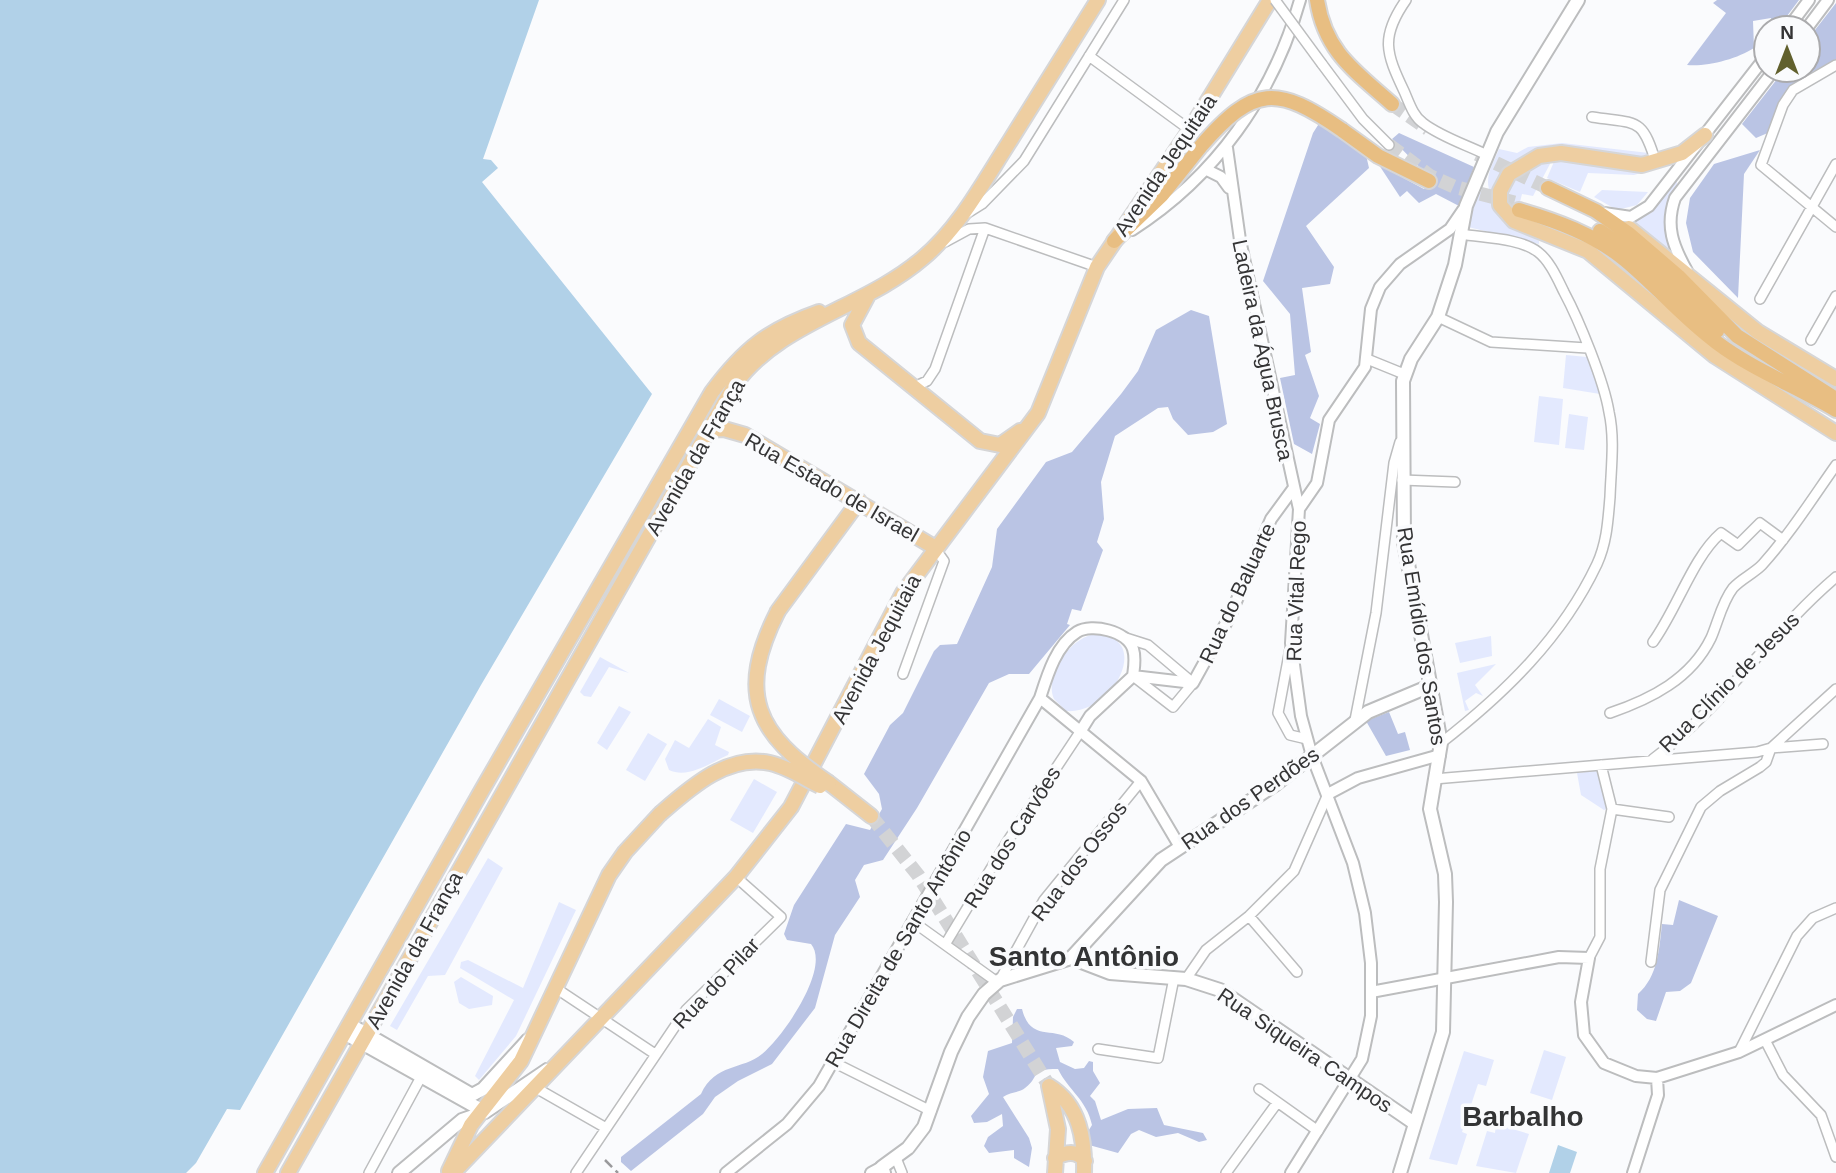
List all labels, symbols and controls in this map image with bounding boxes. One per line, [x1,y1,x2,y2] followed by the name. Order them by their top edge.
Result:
[1752,14,1822,84] north arrow
[1780,22,1794,43] text: N
[1109,90,1221,240] street label: Avenida Jequitaia
[1228,237,1298,463] street label: Ladeira da Água Brusca
[641,375,749,539] street label: Avenida da França
[741,428,923,546] street label: Rua Estado de Israel
[1195,519,1279,667] street label: Rua do Baluarte
[1282,520,1310,662] street label: Rua Vital Rego
[1393,525,1451,747] street label: Rua Emídio dos Santos
[827,570,925,727] street label: Avenida Jequitaia
[1654,607,1804,757] street label: Rua Clínio de Jesus
[1177,742,1323,854] street label: Rua dos Perdões
[959,762,1065,912] street label: Rua dos Carvões
[1027,797,1131,925] street label: Rua dos Ossos
[820,825,976,1071] street label: Rua Direita de Santo Antônio
[361,867,467,1033] street label: Avenida da França
[668,933,764,1033] street label: Rua do Pilar
[989,941,1179,972] district label: Santo Antônio
[1213,983,1397,1117] street label: Rua Siqueira Campos
[1462,1101,1584,1132] district label: Barbalho

